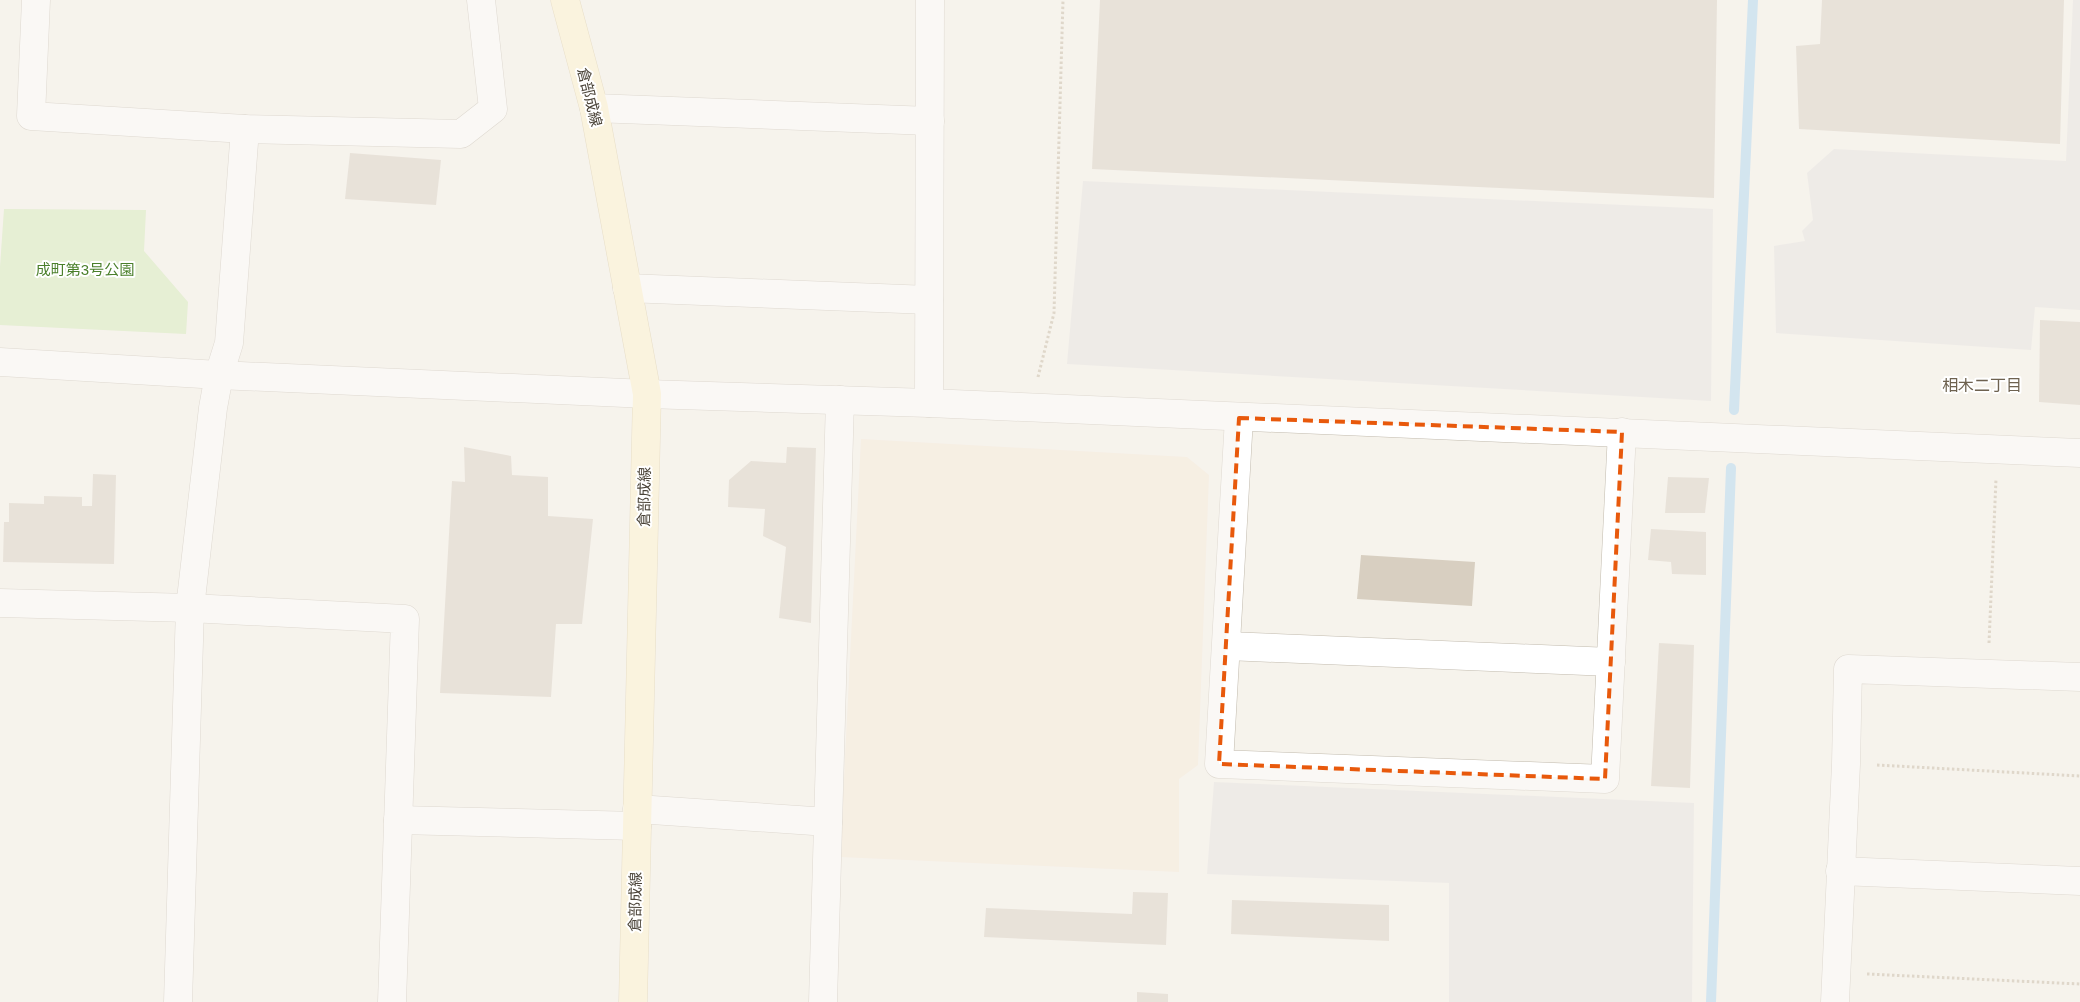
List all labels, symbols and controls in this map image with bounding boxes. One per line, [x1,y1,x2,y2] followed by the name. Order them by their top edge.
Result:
[574,66,606,128] street label: 倉部成線
[36,261,134,278] park label: 成町第3号公園
[1942,377,2022,394] district label: 相木二丁目
[635,467,653,527] street label: 倉部成線
[626,872,644,932] street label: 倉部成線

